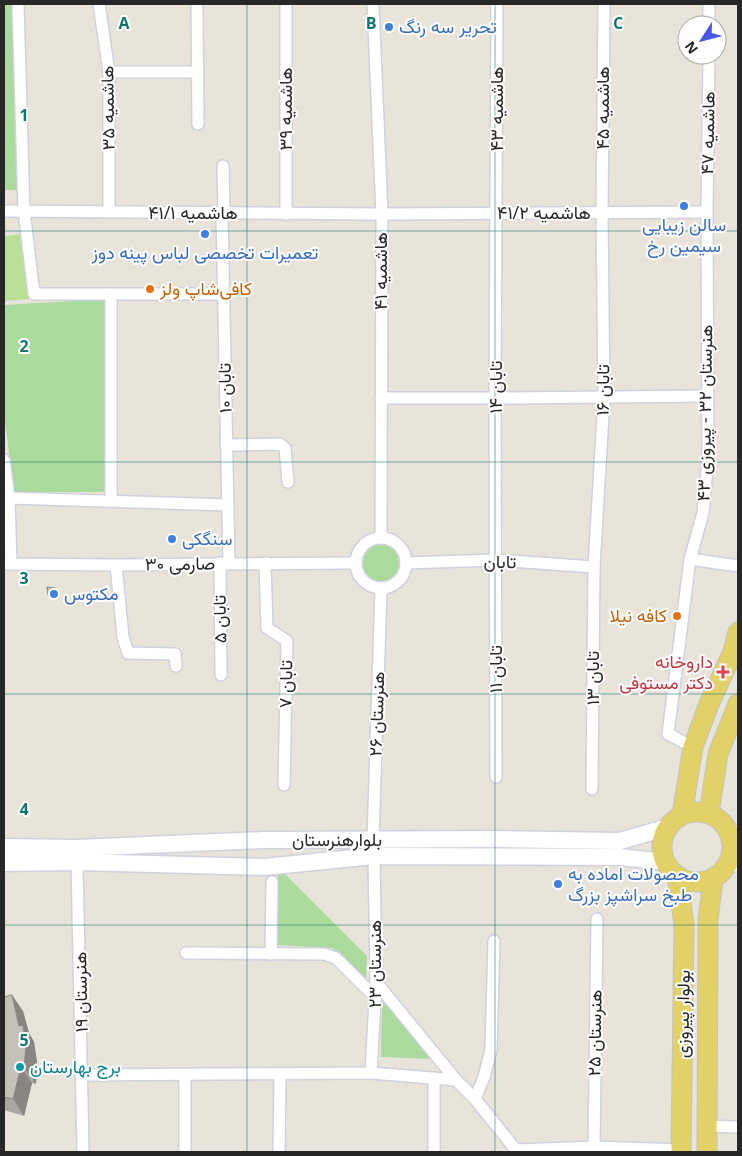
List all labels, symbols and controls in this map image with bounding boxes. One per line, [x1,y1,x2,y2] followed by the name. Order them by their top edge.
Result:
[118,12,130,34] text: A
[366,12,376,34] text: B
[613,12,623,34] text: C
[399,14,497,38] place label: تحریر سه رنگ
[677,15,727,65] north arrow
[383,21,395,33] marker: تحریر سه رنگ
[680,38,702,58] text: N
[94,65,120,151] street label: هاشمیه ۳۵
[590,66,614,150] street label: هاشمیه ۴۵
[484,67,508,151] street label: هاشمیه ۴۳
[273,68,297,150] street label: هاشمیه ۳۹
[694,91,720,175] street label: هاشمیه ۴۷
[19,104,29,126] text: 1
[148,200,238,224] street label: هاشمیه ۴۱/۱
[497,200,591,224] street label: هاشمیه ۴۱/۲
[678,200,690,212] marker: سالن زیبایی سیمین رخ
[642,212,726,258] place label: سالن زیبایی سیمین رخ
[199,228,211,240] marker: تعمیرات تخصصی لباس پینه دوز
[368,232,392,310] street label: هاشمیه ۴۱
[91,240,318,265] place label: تعمیرات تخصصی لباس پینه دوز
[159,276,252,301] place label: کافی‌شاپ ولز
[144,283,156,295] marker: کافی‌شاپ ولز
[690,324,719,502] street label: هنرستان ۳۲ - پیروزی ۴۳
[19,335,29,357] text: 2
[483,360,507,414] street label: تابان ۱۴
[212,363,236,413] street label: تابان ۱۰
[590,364,614,416] street label: تابان ۱۶
[182,526,232,550] place label: سنگکی
[166,533,178,545] marker: سنگکی
[483,549,517,573] street label: تابان
[145,550,215,576] street label: صارمی ۳۰
[19,567,29,589] text: 3
[64,581,119,605] place label: مکتوس
[48,588,60,600] marker: مکتوس
[207,595,231,643] street label: تابان ۵
[610,603,667,627] place label: کافه نیلا
[671,610,683,622] marker: کافه نیلا
[483,645,507,693] street label: تابان ۱۱
[619,649,713,694] place label: داروخانه دکتر مستوفی
[580,651,604,705] street label: تابان ۱۳
[273,660,297,708] street label: تابان ۷
[717,666,729,678] marker: داروخانه دکتر مستوفی
[363,671,389,757] street label: هنرستان ۲۶
[19,798,29,820] text: 4
[292,827,382,851] street label: بلوارهنرستان
[568,861,699,907] place label: محصولات اماده به طبخ سراشپز بزرگ
[552,878,564,890] marker: محصولات اماده به طبخ سراشپز بزرگ
[362,920,386,1008] street label: هنرستان ۲۳
[67,951,93,1033] street label: هنرستان ۱۹
[669,970,696,1058] street label: بولوار پیروزی
[581,989,607,1077] street label: هنرستان ۲۵
[19,1029,29,1051] text: 5
[30,1054,121,1079] place label: برج بهارستان
[14,1061,26,1073] marker: برج بهارستان

